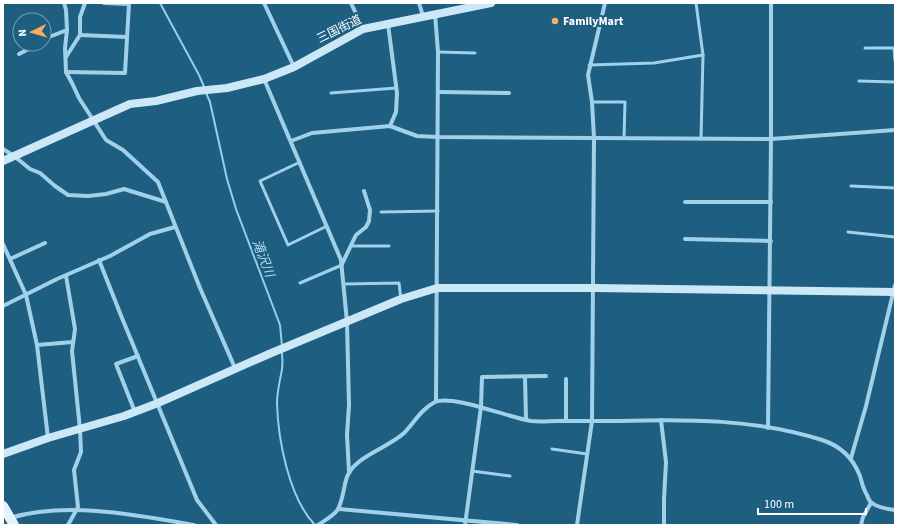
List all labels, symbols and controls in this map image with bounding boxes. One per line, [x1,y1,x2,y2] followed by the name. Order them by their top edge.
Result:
[314,11,365,48] street label: 三国街道
[12,12,52,52] north arrow
[563,13,624,30] place label: FamilyMart
[550,16,560,26] marker: FamilyMart
[15,29,30,37] text: N
[248,237,279,282] water label: 滝沢川
[758,490,866,516] scale bar
[764,496,794,513] text: 100 m

